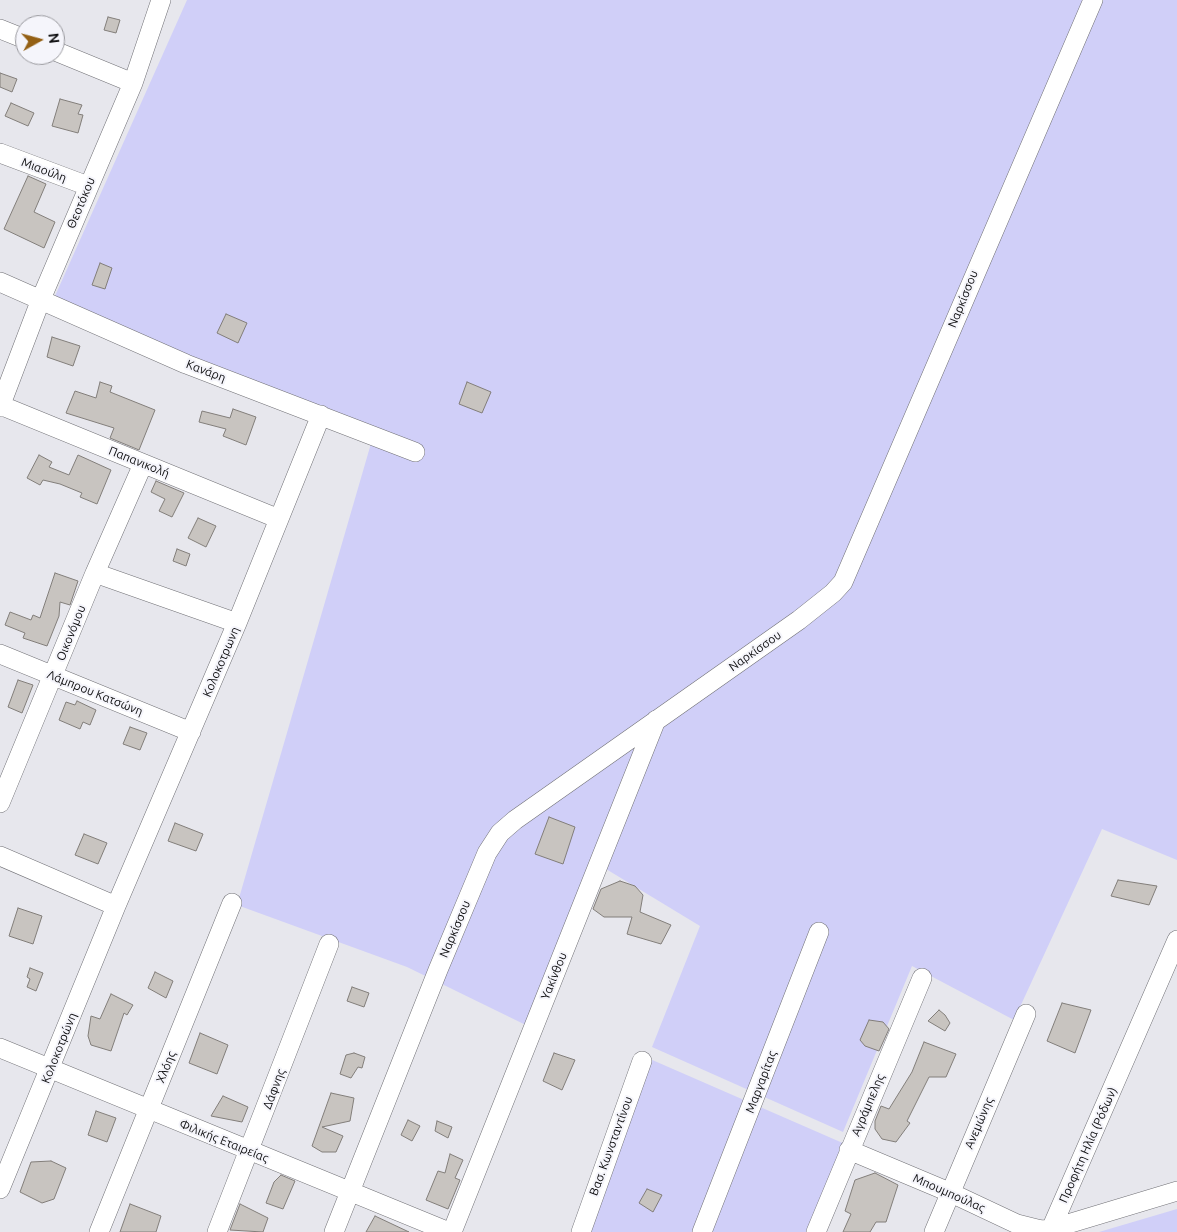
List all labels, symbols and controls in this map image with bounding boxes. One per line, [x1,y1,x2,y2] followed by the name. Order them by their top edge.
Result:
[15,15,65,65] north arrow
[45,32,62,44] text: N
[19,155,69,185] street label: Μιαούλη
[64,175,98,231] street label: Θεοτόκου
[945,268,981,330] street label: Ναρκίσσου
[184,357,228,385] street label: Κανάρη
[107,443,171,481] street label: Παπανικολή
[53,603,89,663] street label: Οικονόμου
[200,625,242,699] street label: Κολοκοτρωνη
[726,628,784,674] street label: Ναρκίσσου
[45,667,145,719] street label: Λάμπρου Κατσώνη
[437,898,473,960] street label: Ναρκίσσου
[538,950,570,1002] street label: Υακίνθου
[38,1011,80,1085] street label: Κολοκοτρώνη
[153,1049,179,1085] street label: Χλόης
[743,1049,779,1115] street label: Μαργαρίτας
[260,1067,288,1111] street label: Δάφνης
[848,1072,888,1138] street label: Αγράμπελης
[1056,1085,1120,1205] street label: Προφήτη Ηλία (Ρόδων)
[586,1094,636,1198] street label: Βασ. Κωνσταντίνου
[962,1095,996,1151] street label: Ανεμώνης
[177,1117,271,1165] street label: Φιλικής Εταιρείας
[911,1171,987,1215] street label: Μπουμπούλας

